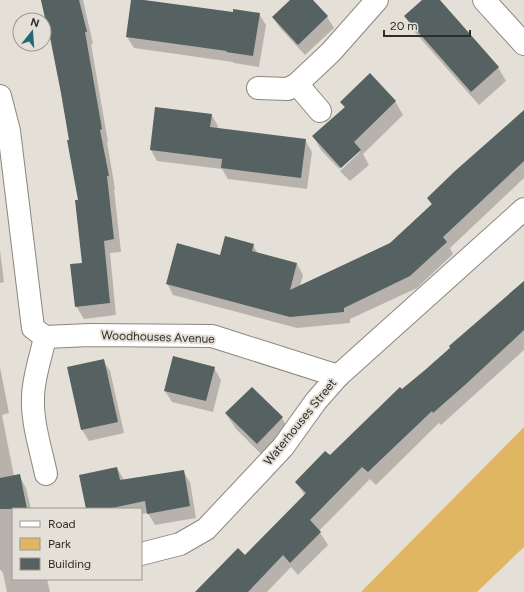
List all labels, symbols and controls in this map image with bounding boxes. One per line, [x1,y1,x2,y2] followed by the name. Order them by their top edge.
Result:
[12,12,52,52] north arrow
[384,12,470,38] scale bar
[29,15,41,30] text: N
[390,19,418,33] text: 20 m
[101,328,215,346] street label: Woodhouses Avenue
[261,376,339,468] street label: Waterhouses Street
[12,508,142,580] legend
[48,517,76,531] text: Road
[48,537,71,551] text: Park
[48,557,91,571] text: Building

